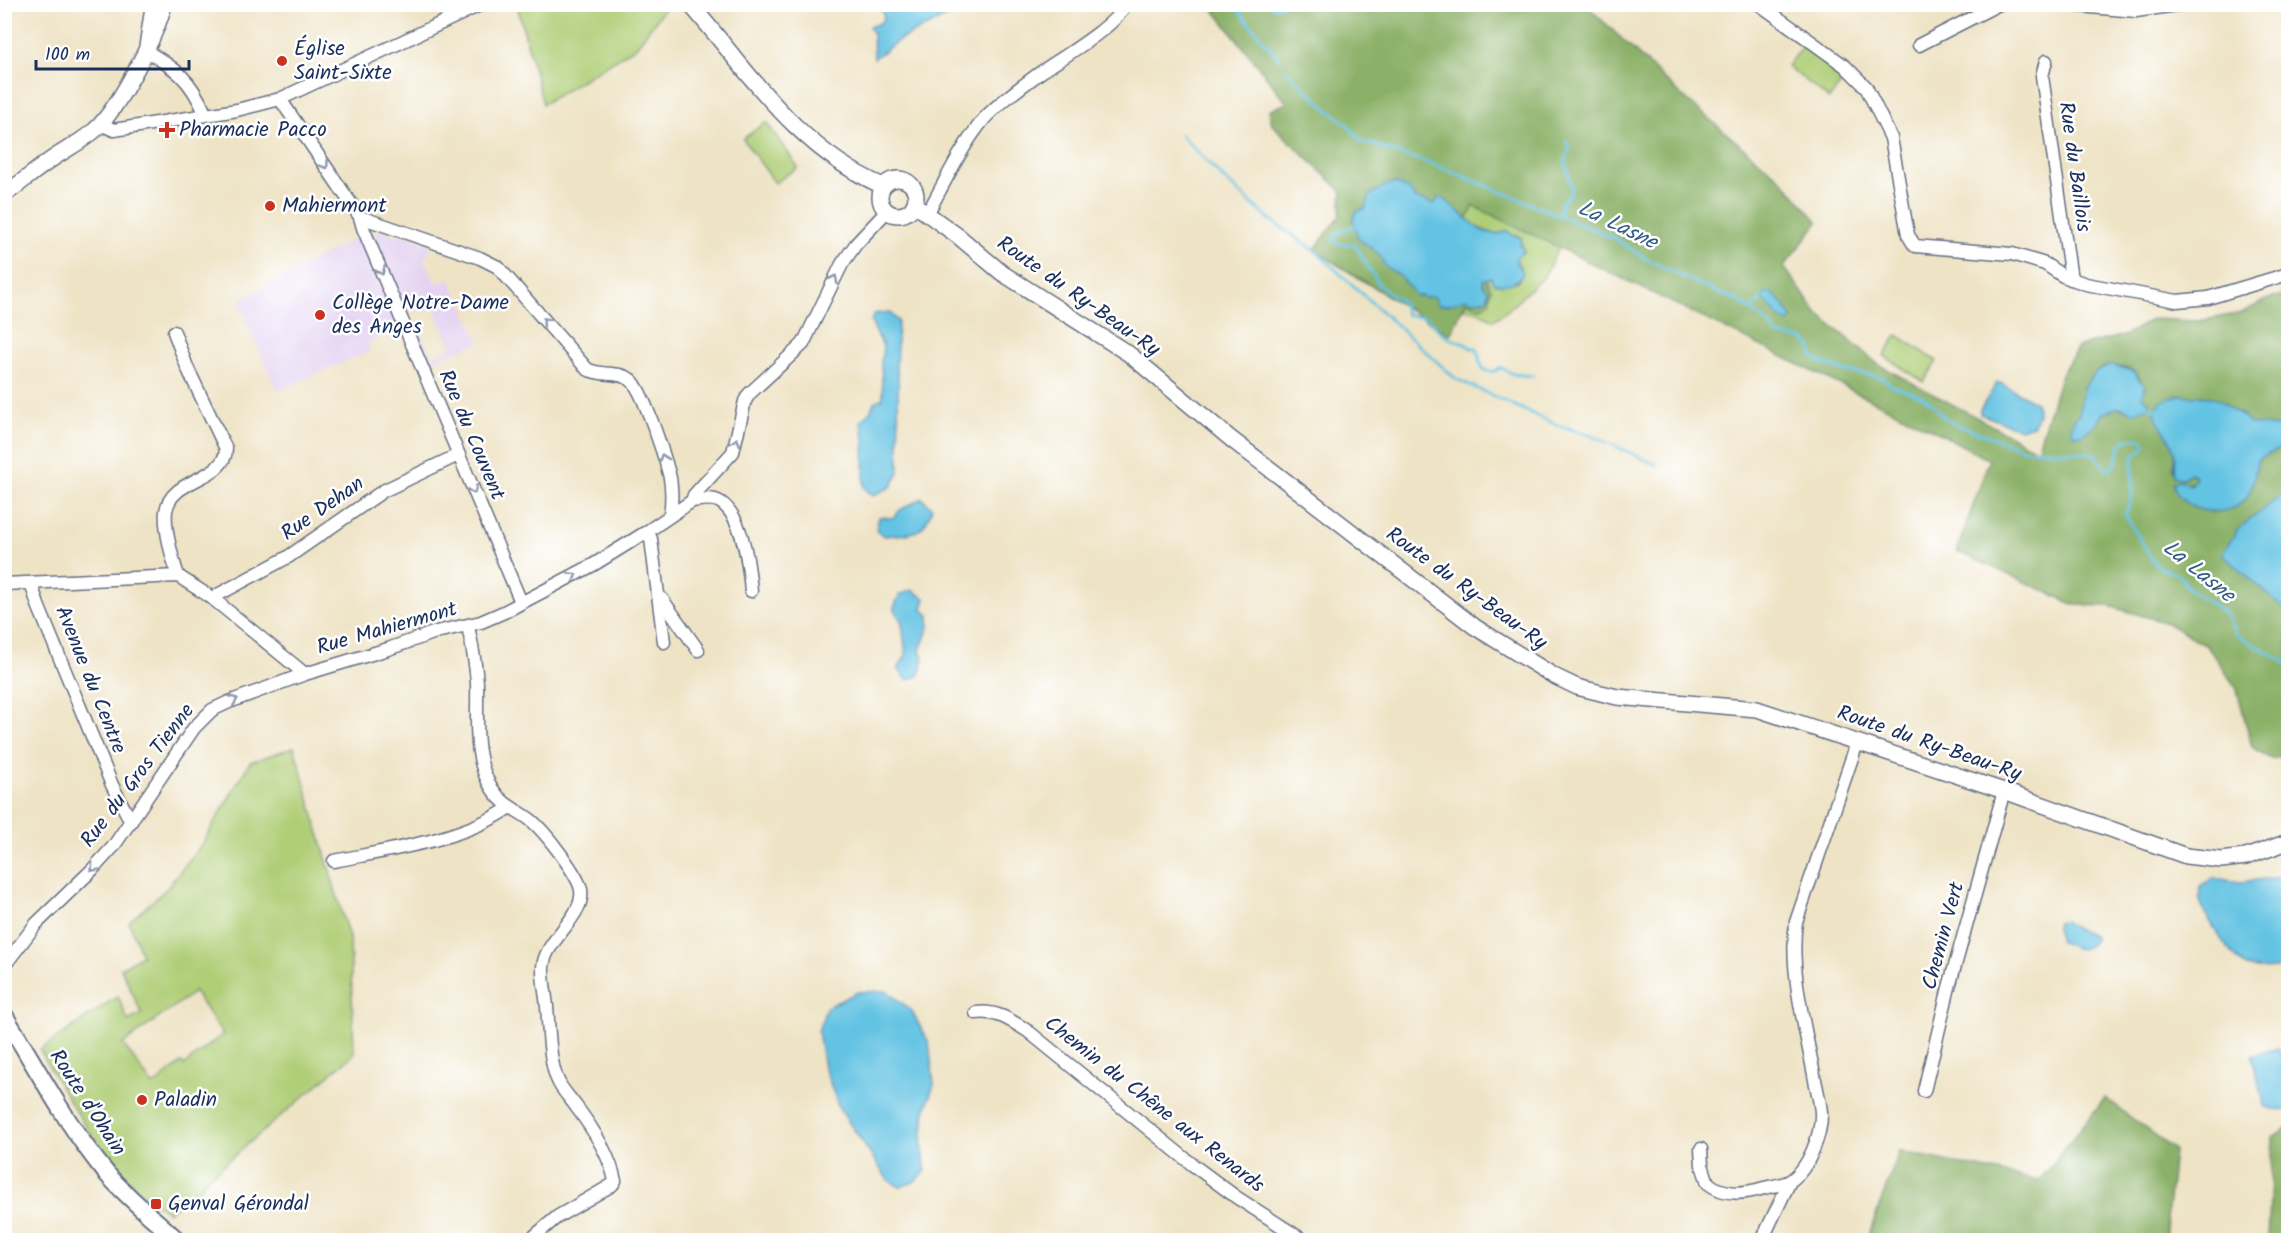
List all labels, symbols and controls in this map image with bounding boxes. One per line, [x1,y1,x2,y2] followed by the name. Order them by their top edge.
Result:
[36,33,189,71] scale bar
[294,33,392,90] place label: Église Saint-Sixte
[45,41,90,70] text: 100 m
[275,54,289,68] marker: Église Saint-Sixte
[2049,100,2099,234] street label: Rue du Baillois
[179,114,327,147] place label: Pharmacie Pacco
[160,123,174,137] marker: Pharmacie Pacco
[318,158,329,169] one-way arrow
[282,190,387,223] place label: Mahiermont
[1571,192,1665,261] water label: La Lasne
[263,199,277,213] marker: Mahiermont
[989,228,1167,366] street label: Route du Ry-Beau-Ry
[374,265,386,276] one-way arrow
[827,275,838,286] one-way arrow
[332,287,509,344] place label: Collège Notre-Dame des Anges
[313,308,327,322] marker: Collège Notre-Dame des Anges
[542,317,553,328] one-way arrow
[429,365,514,506] street label: Rue du Couvent
[729,437,741,448] one-way arrow
[658,453,671,463] one-way arrow
[274,468,372,550] street label: Rue Dehan
[466,483,478,494] one-way arrow
[1378,519,1554,659] street label: Route du Ry-Beau-Ry
[2154,532,2243,614] water label: La Lasne
[567,572,577,583] one-way arrow
[313,593,462,665] street label: Rue Mahiermont
[45,601,135,759] street label: Avenue du Centre
[228,695,239,707] one-way arrow
[73,696,204,855] street label: Rue du Gros Tienne
[1832,697,2026,791] street label: Route du Ry-Beau-Ry
[90,861,101,871] one-way arrow
[1914,878,1974,994] street label: Chemin Vert
[1037,1008,1271,1202] street label: Chemin du Chêne aux Renards
[40,1043,134,1163] street label: Route d'Ohain
[154,1084,217,1117] place label: Paladin
[135,1093,149,1107] marker: Paladin
[168,1188,309,1221] place label: Genval Gérondal
[149,1197,163,1211] marker: Genval Gérondal

